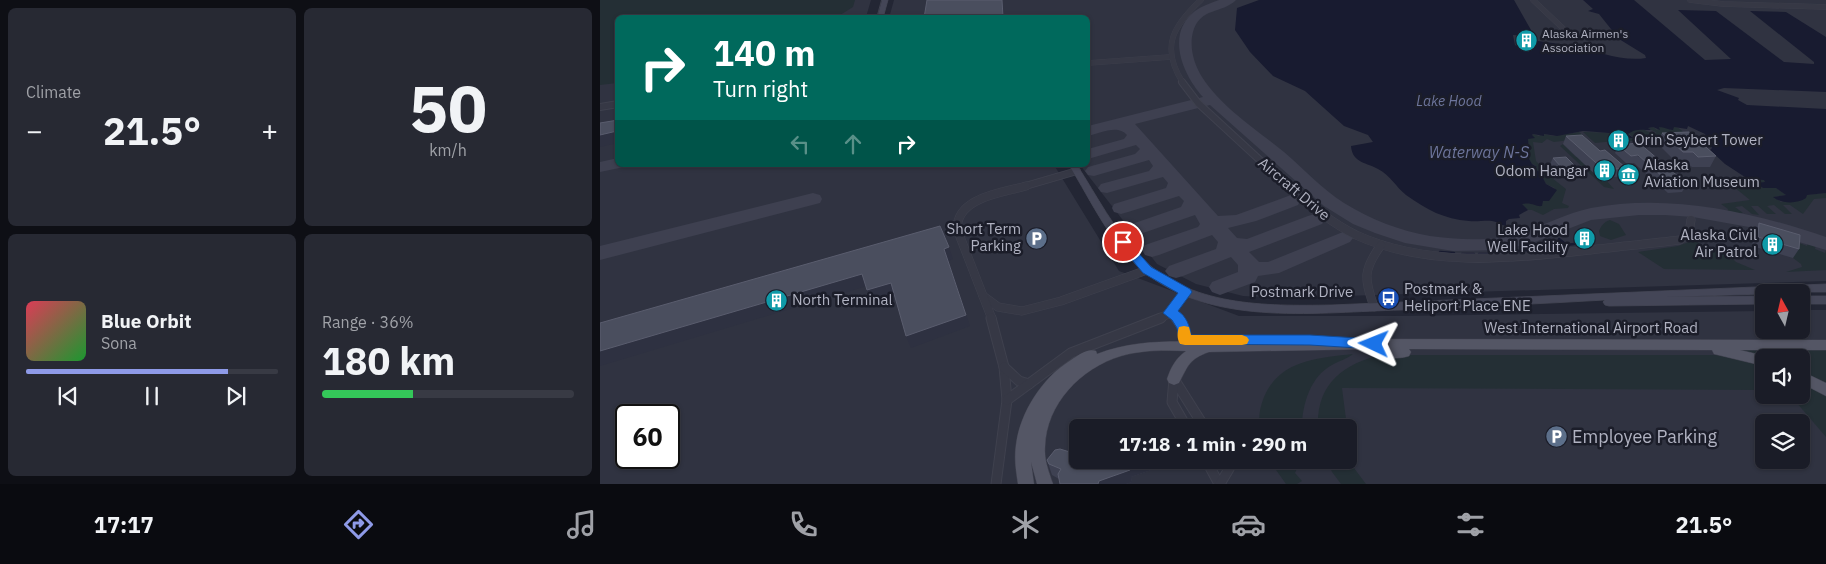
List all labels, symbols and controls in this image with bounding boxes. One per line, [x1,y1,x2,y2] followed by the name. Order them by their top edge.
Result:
[1542,26,1628,55] place label: Alaska Airmen's Association
[1514,29,1538,53] building icon: Alaska Airmen's Association
[713,30,816,76] text: 140 m
[630,35,695,100] icon: right
[409,65,487,150] text: 50
[713,74,808,103] text: Turn right
[26,82,81,102] text: Climate
[1416,92,1482,110] water label: Lake Hood
[103,106,201,155] text: 21.5°
[26,112,43,149] text: −
[261,112,278,149] text: +
[1606,128,1630,152] building icon: Orin Seybert Tower
[786,130,814,158] icon: left
[839,130,867,158] icon: ahead
[892,130,920,158] icon: right
[1634,130,1763,149] place label: Orin Seybert Tower
[429,140,467,160] text: km/h
[1429,142,1530,162] water label: Waterway N-S
[1254,153,1334,224] street label: Aircraft Drive
[1644,155,1760,191] place label: Alaska Aviation Museum
[1592,159,1616,183] building icon: Odom Hangar
[1495,161,1588,180] place label: Odom Hangar
[1616,162,1640,186] museum icon: Alaska Aviation Museum
[947,219,1021,255] place label: Short Term Parking
[1487,220,1569,256] place label: Lake Hood Well Facility
[1102,221,1144,263] pin
[1680,225,1757,261] place label: Alaska Civil Air Patrol
[1025,226,1049,250] parking icon: Short Term Parking
[1572,227,1596,251] building icon: Lake Hood Well Facility
[1109,228,1137,256] icon: arrive
[1761,232,1785,256] building icon: Alaska Civil Air Patrol
[1404,279,1531,315] place label: Postmark & Heliport Place ENE
[1251,282,1353,301] street label: Postmark Drive
[1755,284,1810,339] north arrow
[1755,284,1810,469] map controls
[1376,286,1400,310] bus stop icon: Postmark & Heliport Place ENE
[764,288,788,312] building icon: North Terminal
[792,290,893,309] place label: North Terminal
[101,309,191,333] text: Blue Orbit
[322,312,414,332] text: Range · 36%
[1347,317,1399,369] position arrow
[1484,318,1698,337] street label: West International Airport Road
[101,333,137,353] text: Sona
[322,336,455,385] text: 180 km
[1755,349,1810,404] button: sound
[54,382,82,410] icon: previous
[138,382,166,410] icon: pause
[222,382,250,410] icon: next
[615,404,680,469] speed limit sign: 60
[1755,414,1810,469] button: layers
[1544,425,1568,449] parking icon: Employee Parking
[1572,425,1718,448] place label: Employee Parking
[1119,432,1307,456] text: 17:18 · 1 min · 290 m
[341,507,376,542] icon: directions
[564,507,599,542] icon: music
[786,507,821,542] icon: phone
[1008,507,1043,542] icon: climate
[1231,507,1266,542] icon: car
[1453,507,1488,542] icon: filters
[94,510,154,539] text: 17:17
[1675,510,1732,539] text: 21.5°

